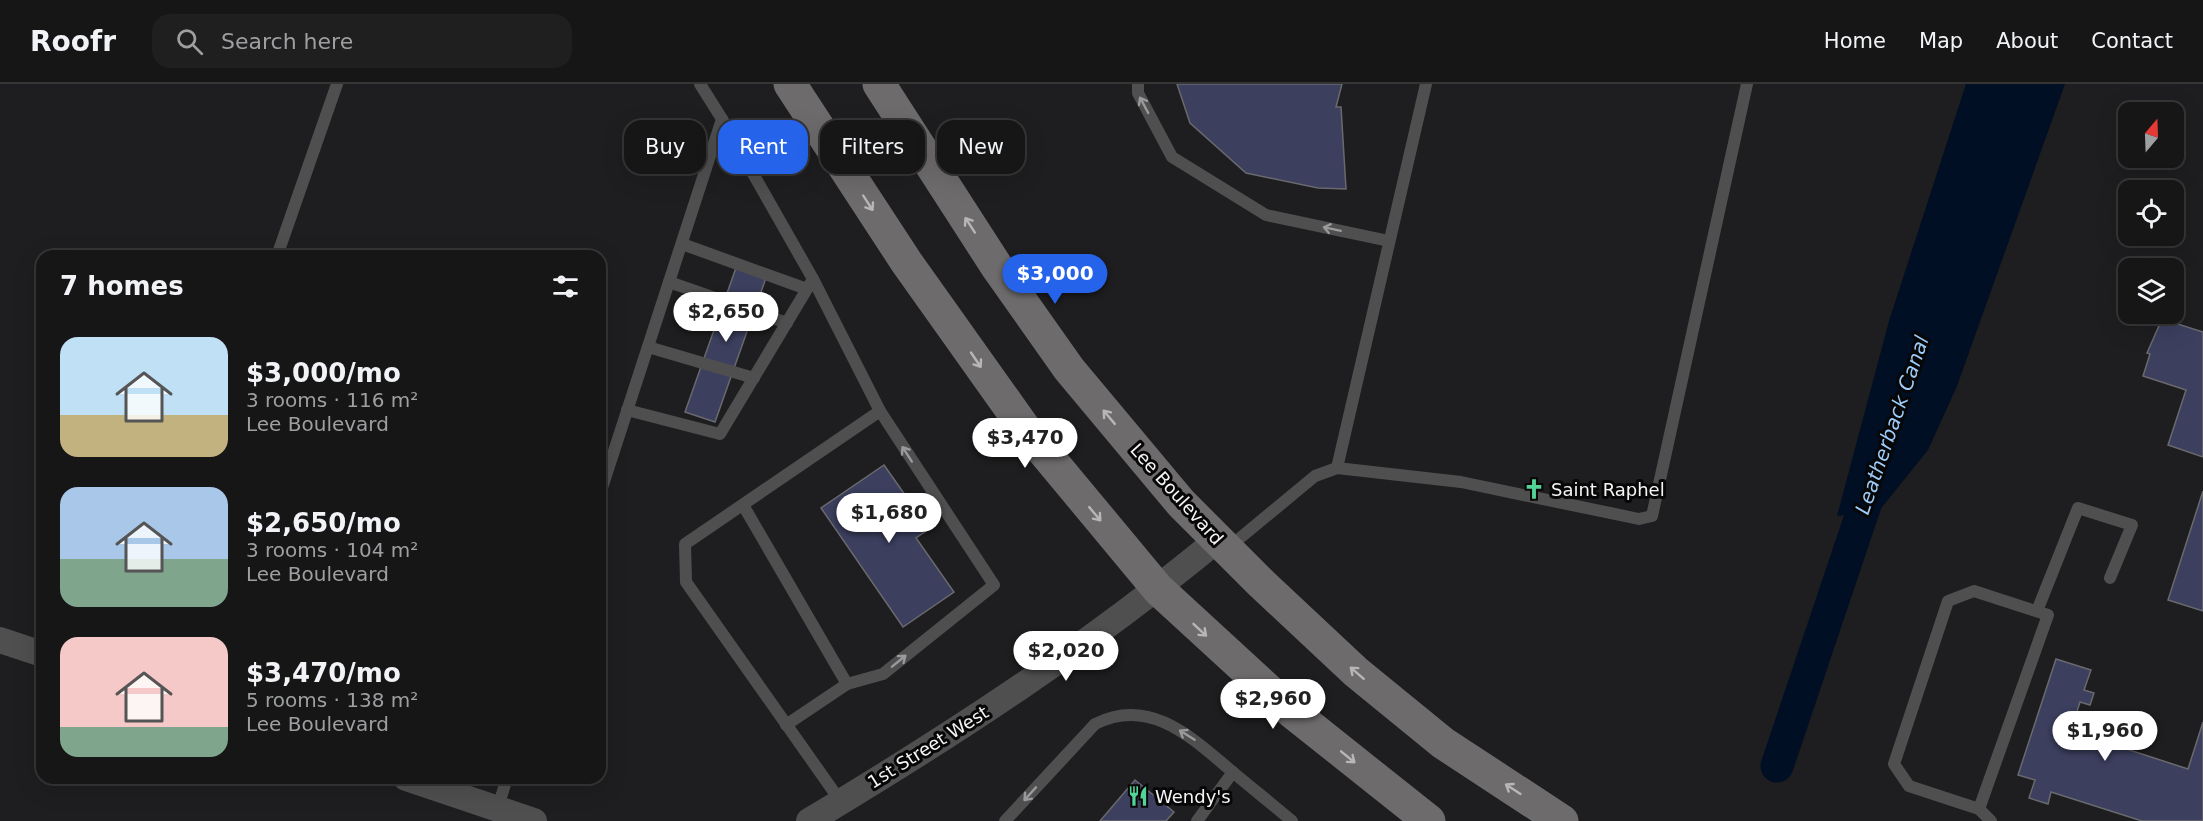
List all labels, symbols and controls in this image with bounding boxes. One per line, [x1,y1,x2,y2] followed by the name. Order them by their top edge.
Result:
[152,14,572,68] search box
[30,25,116,58] text: Roofr
[173,25,206,58] icon: search
[221,29,353,54] text: Search here
[1824,29,1886,53] text: Home
[1919,29,1963,53] text: Map
[1996,29,2058,53] text: About
[2091,29,2173,53] text: Contact
[1138,96,1149,114] one-way arrow
[2118,102,2184,168] north arrow
[2118,102,2184,324] map controls
[624,120,706,174] chip: Buy
[718,120,808,174] chip: Rent
[820,120,925,174] chip: Filters
[937,120,1025,174] chip: New
[2118,180,2184,246] button: locate
[862,194,874,211] one-way arrow
[964,217,977,234] one-way arrow
[1322,223,1342,234] one-way arrow
[1006,254,1104,305] pin: $3,000
[2118,258,2184,324] button: layers
[1016,261,1094,285] text: $3,000
[549,270,582,303] icon: filters
[60,271,184,301] text: 7 homes
[677,292,775,343] pin: $2,650
[687,299,765,323] text: $2,650
[1850,332,1934,517] water label: Leatherback Canal
[970,351,982,368] one-way arrow
[246,358,401,388] text: $3,000/mo
[108,361,180,433] icon: home
[246,388,418,412] text: 3 rooms · 116 m²
[1103,409,1116,425] one-way arrow
[246,412,389,436] text: Lee Boulevard
[976,418,1074,469] pin: $3,470
[986,425,1064,449] text: $3,470
[1126,439,1228,549] street label: Lee Boulevard
[901,445,914,462] one-way arrow
[1522,477,1546,501] church icon: Saint Raphel
[1551,479,1665,500] place label: Saint Raphel
[840,493,938,544] pin: $1,680
[850,500,928,524] text: $1,680
[1089,506,1102,522] one-way arrow
[246,508,401,538] text: $2,650/mo
[108,511,180,583] icon: home
[246,538,418,562] text: 3 rooms · 104 m²
[246,562,389,586] text: Lee Boulevard
[1192,623,1207,637] one-way arrow
[1017,631,1115,682] pin: $2,020
[1027,638,1105,662] text: $2,020
[891,655,907,668] one-way arrow
[246,658,401,688] text: $3,470/mo
[108,661,180,733] icon: home
[1349,666,1365,679] one-way arrow
[1224,679,1322,730] pin: $2,960
[1234,686,1312,710] text: $2,960
[246,688,418,712] text: 5 rooms · 138 m²
[864,701,992,793] street label: 1st Street West
[2056,711,2154,762] pin: $1,960
[246,712,389,736] text: Lee Boulevard
[2066,718,2144,742] text: $1,960
[1180,729,1196,741] one-way arrow
[1340,750,1356,763] one-way arrow
[1505,783,1522,795] one-way arrow
[1126,784,1150,808] restaurant icon: Wendy's
[1023,786,1037,801] one-way arrow
[1155,786,1231,807] place label: Wendy's

